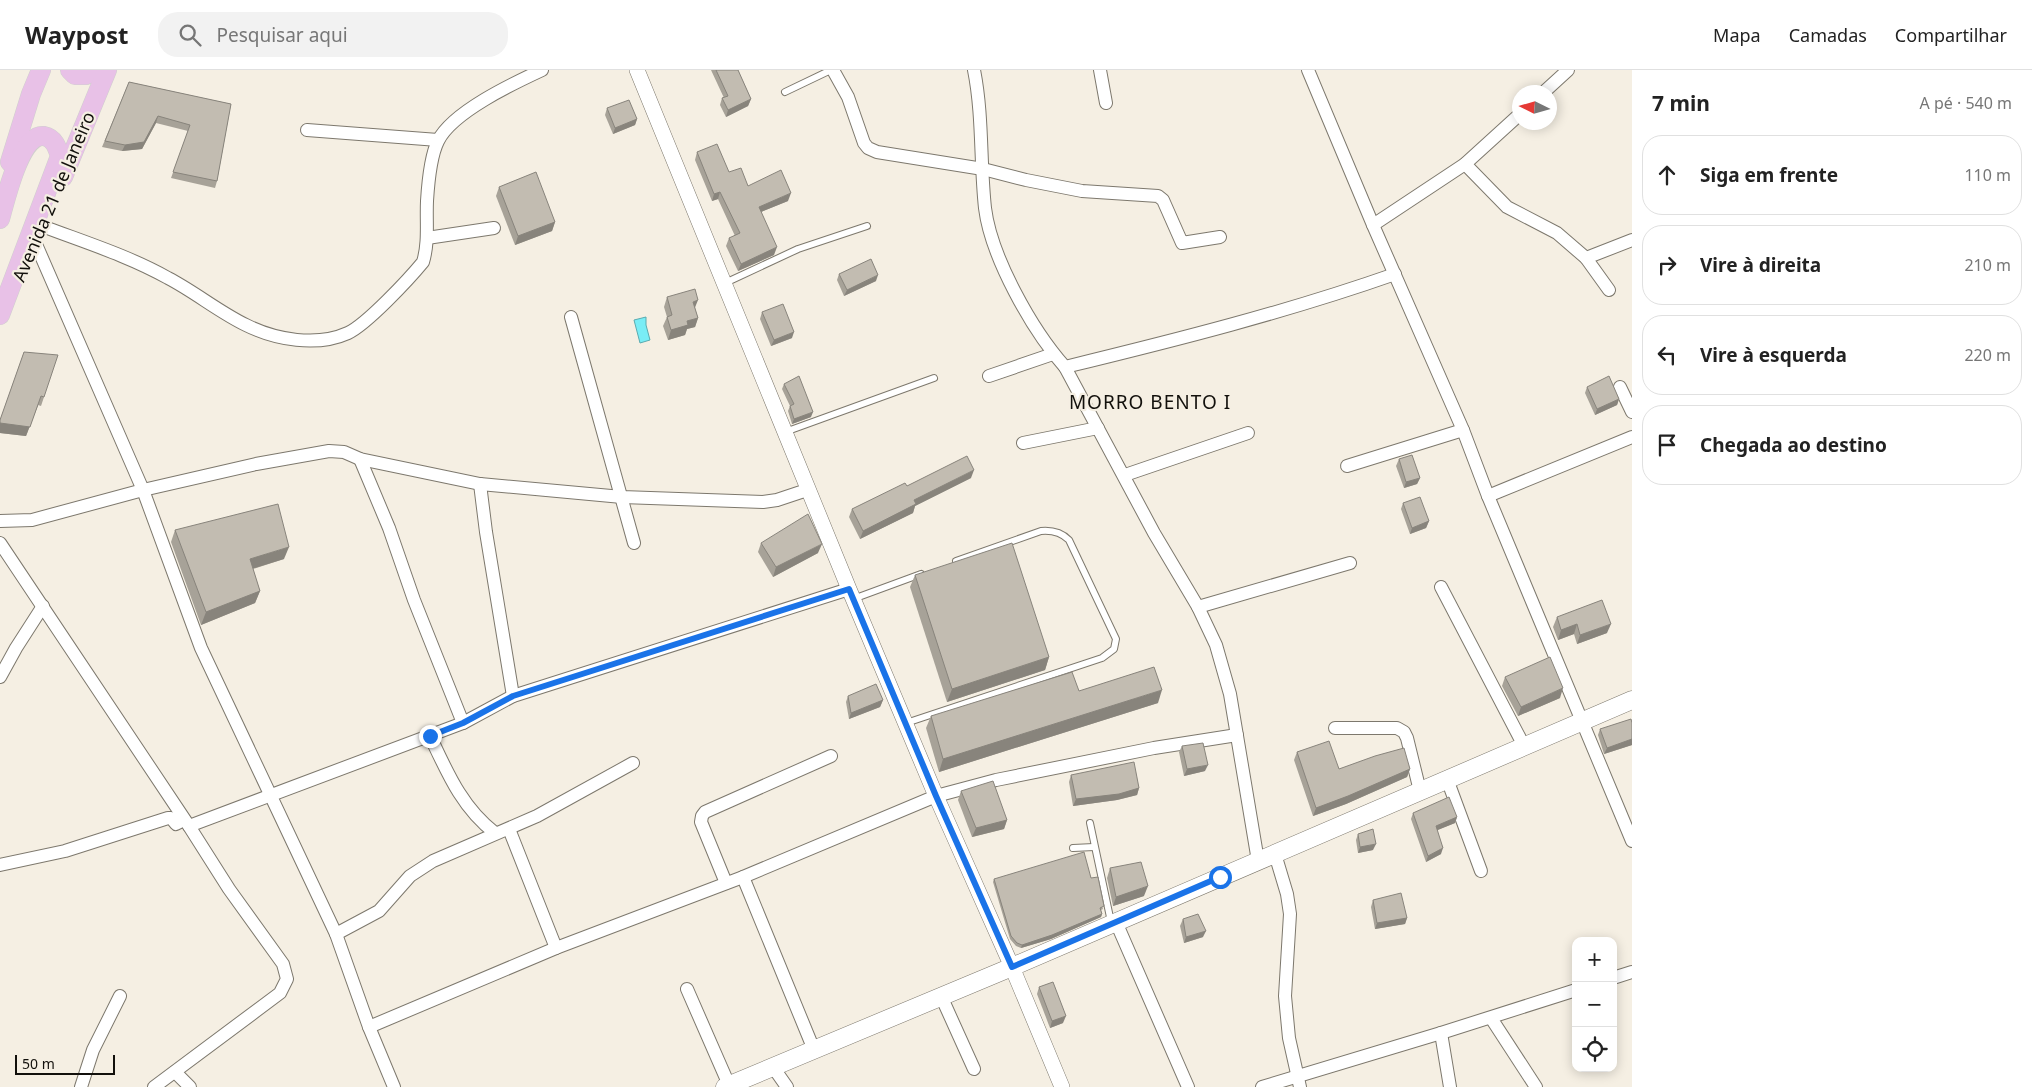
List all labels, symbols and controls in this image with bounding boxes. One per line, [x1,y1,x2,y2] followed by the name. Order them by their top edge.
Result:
[158,12,508,57] search box
[25,18,128,51] text: Waypost
[176,21,204,49] icon: search
[216,22,348,48] text: Pesquisar aqui
[1713,23,1761,47] text: Mapa
[1789,23,1867,47] text: Camadas
[1895,23,2007,47] text: Compartilhar
[1512,85,1557,130] north arrow
[1652,89,1710,117] text: 7 min
[1920,92,2012,114] text: A pé · 540 m
[6,108,100,285] street label: Avenida 21 de Janeiro
[1653,161,1681,189] icon: ahead
[1700,162,1838,188] text: Siga em frente
[1964,164,2011,186] text: 110 m
[1653,251,1681,279] icon: right
[1700,252,1821,278] text: Vire à direita
[1964,254,2011,276] text: 210 m
[1653,341,1681,369] icon: left
[1700,342,1847,368] text: Vire à esquerda
[1964,344,2011,366] text: 220 m
[1069,389,1231,415] district label: MORRO BENTO I
[1653,431,1681,459] icon: arrive
[1700,432,1887,458] text: Chegada ao destino
[419,725,442,748] route end
[1209,866,1232,889] route start
[1572,937,1617,1072] map controls
[1572,937,1617,982] button: +
[1572,982,1617,1027] button: −
[1572,1027,1617,1072] button: locate
[15,1052,115,1075] scale bar
[22,1054,55,1073] text: 50 m

